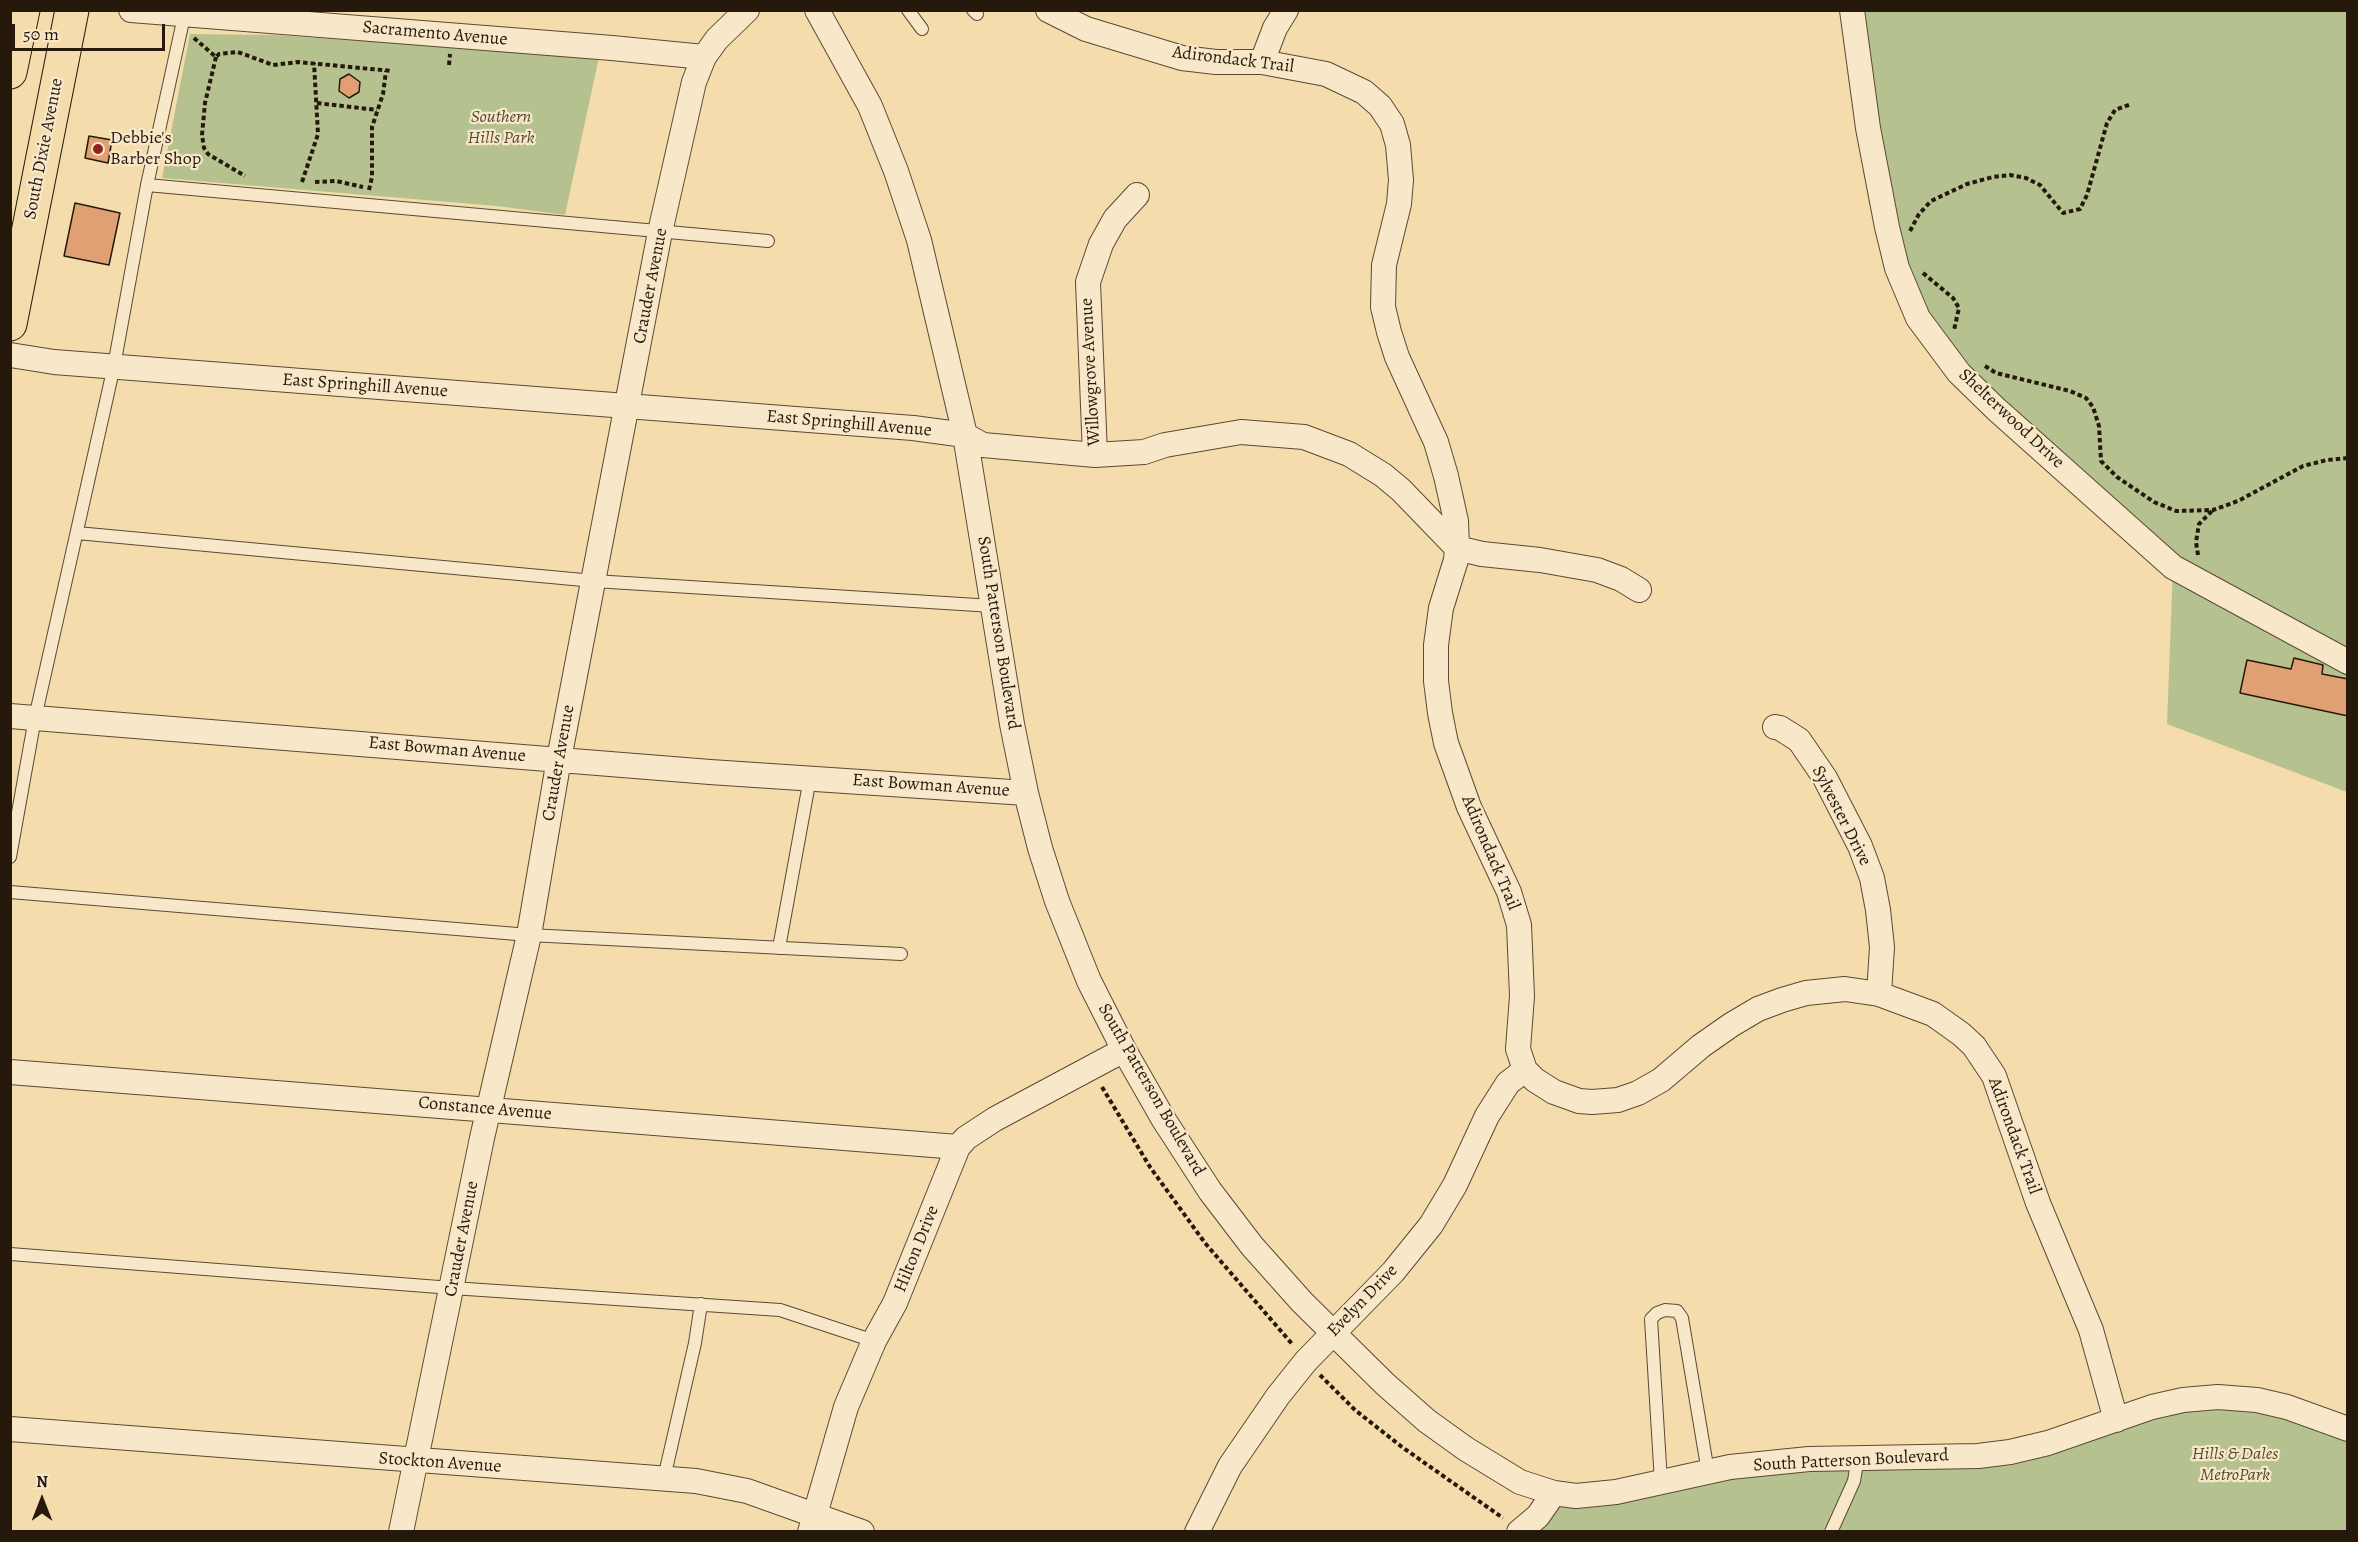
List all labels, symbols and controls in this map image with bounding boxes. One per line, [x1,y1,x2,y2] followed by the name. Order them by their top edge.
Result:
[15,12,168,50] scale bar
[362,17,508,51] street label: Sacramento Avenue
[23,22,59,46] text: 50 m
[1171,42,1295,78] street label: Adirondack Trail
[20,76,68,222] street label: South Dixie Avenue
[468,107,534,150] park label: Southern Hills Park
[110,128,201,170] place label: Debbie's Barber Shop
[91,142,105,156] marker: Debbie's Barber Shop
[629,226,673,346] street label: Crauder Avenue
[1076,297,1106,447] street label: Willowgrove Avenue
[1954,365,2068,473] street label: Shelterwood Drive
[281,369,449,403] street label: East Springhill Avenue
[765,406,933,442] street label: East Springhill Avenue
[972,535,1024,731] street label: South Patterson Boulevard
[538,703,580,823] street label: Crauder Avenue
[367,732,527,768] street label: East Bowman Avenue
[1807,762,1875,870] street label: Sylvester Drive
[852,770,1010,802] street label: East Bowman Avenue
[1456,792,1524,914] street label: Adirondack Trail
[1093,1000,1209,1180] street label: South Patterson Boulevard
[1983,1075,2045,1197] street label: Adirondack Trail
[417,1092,553,1126] street label: Constance Avenue
[440,1179,484,1299] street label: Crauder Avenue
[890,1202,944,1296] street label: Hilton Drive
[1323,1260,1403,1342] street label: Evelyn Drive
[2192,1444,2278,1486] park label: Hills & Dales MetroPark
[1753,1445,1949,1477] street label: South Patterson Boulevard
[378,1448,502,1478] street label: Stockton Avenue
[12,1470,72,1530] north arrow
[36,1471,48,1493] text: N

